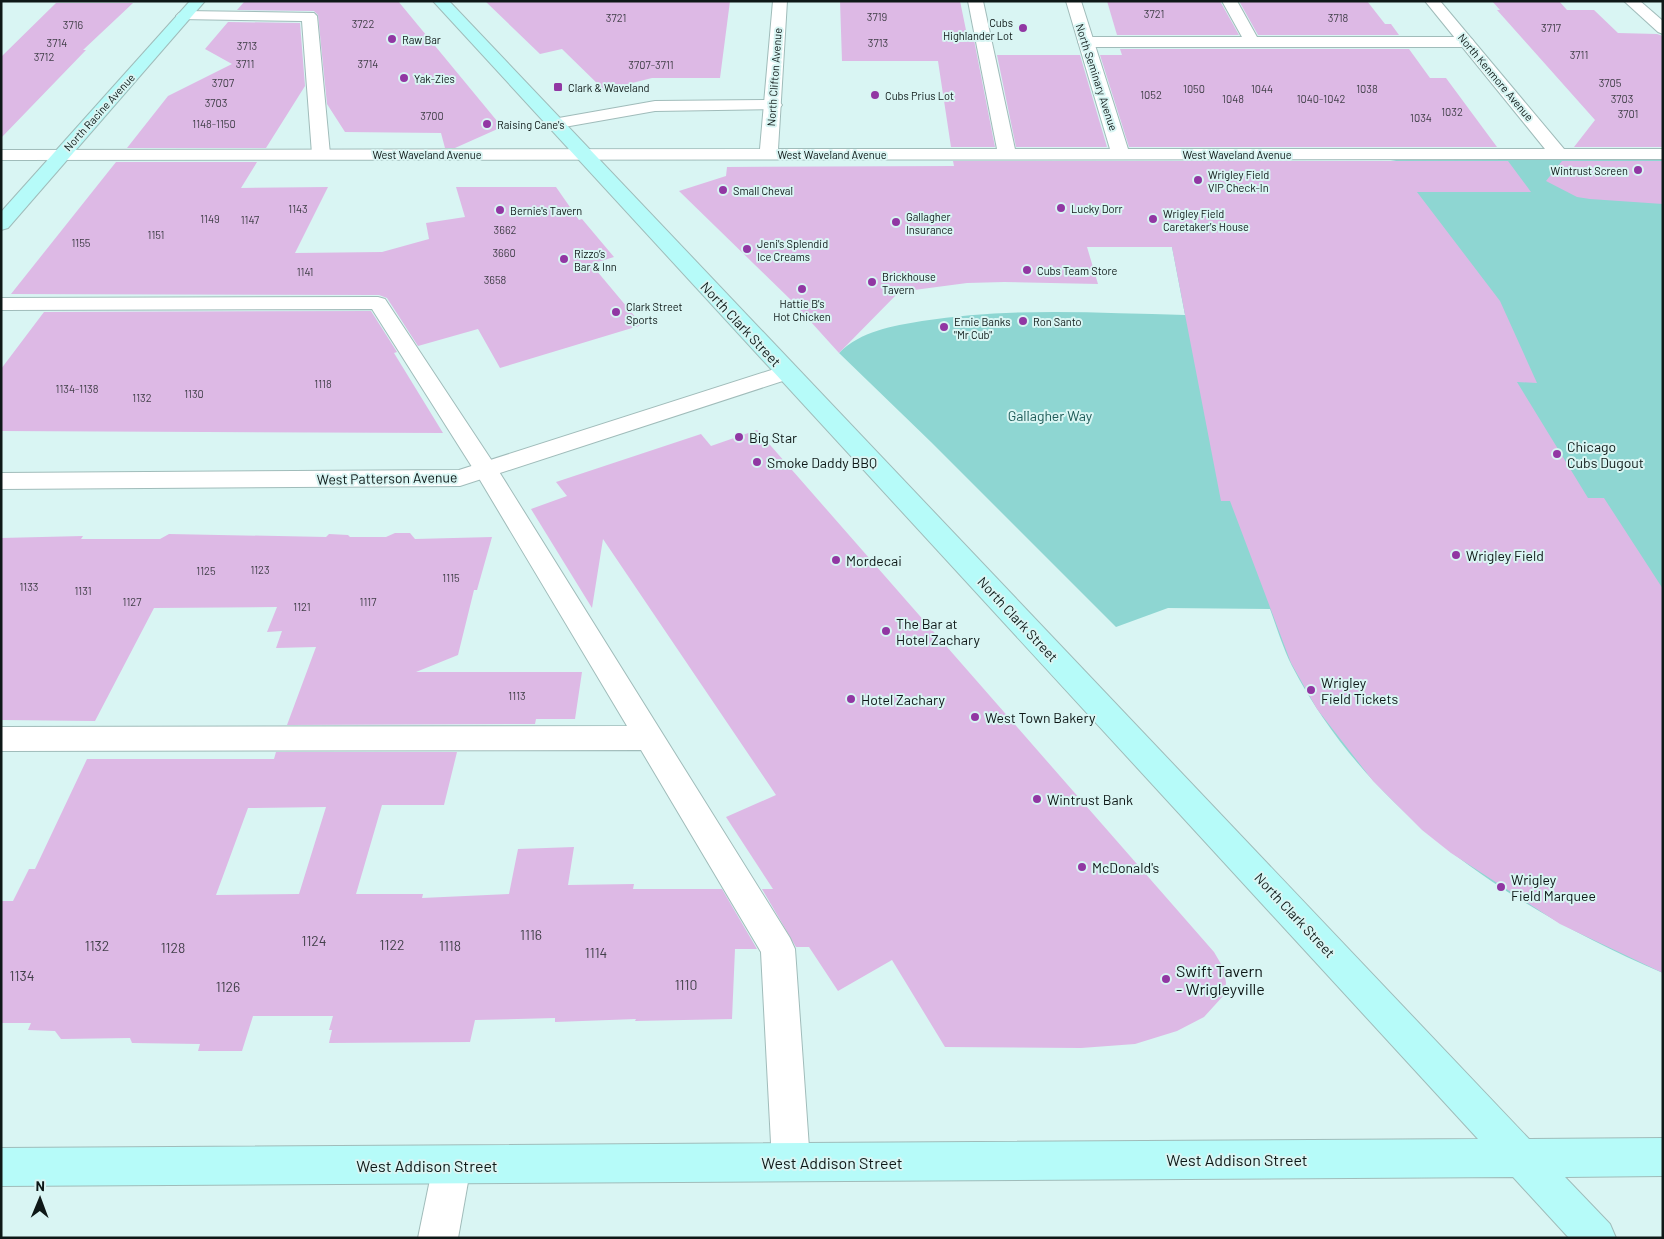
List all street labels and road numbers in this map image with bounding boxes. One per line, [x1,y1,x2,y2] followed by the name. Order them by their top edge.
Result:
[1074,22,1121,132] street label: North Seminary Avenue
[764,27,784,127] street label: North Clifton Avenue
[1456,31,1536,123] street label: North Kenmore Avenue
[61,71,137,153] street label: North Racine Avenue
[372,148,482,161] street label: West Waveland Avenue
[777,148,887,161] street label: West Waveland Avenue
[1182,148,1292,161] street label: West Waveland Avenue
[697,278,785,370] street label: North Clark Street
[317,468,457,488] street label: West Patterson Avenue
[974,573,1062,665] street label: North Clark Street
[1251,869,1339,961] street label: North Clark Street
[1166,1150,1308,1169] street label: West Addison Street
[761,1153,903,1172] street label: West Addison Street
[356,1156,498,1175] street label: West Addison Street

